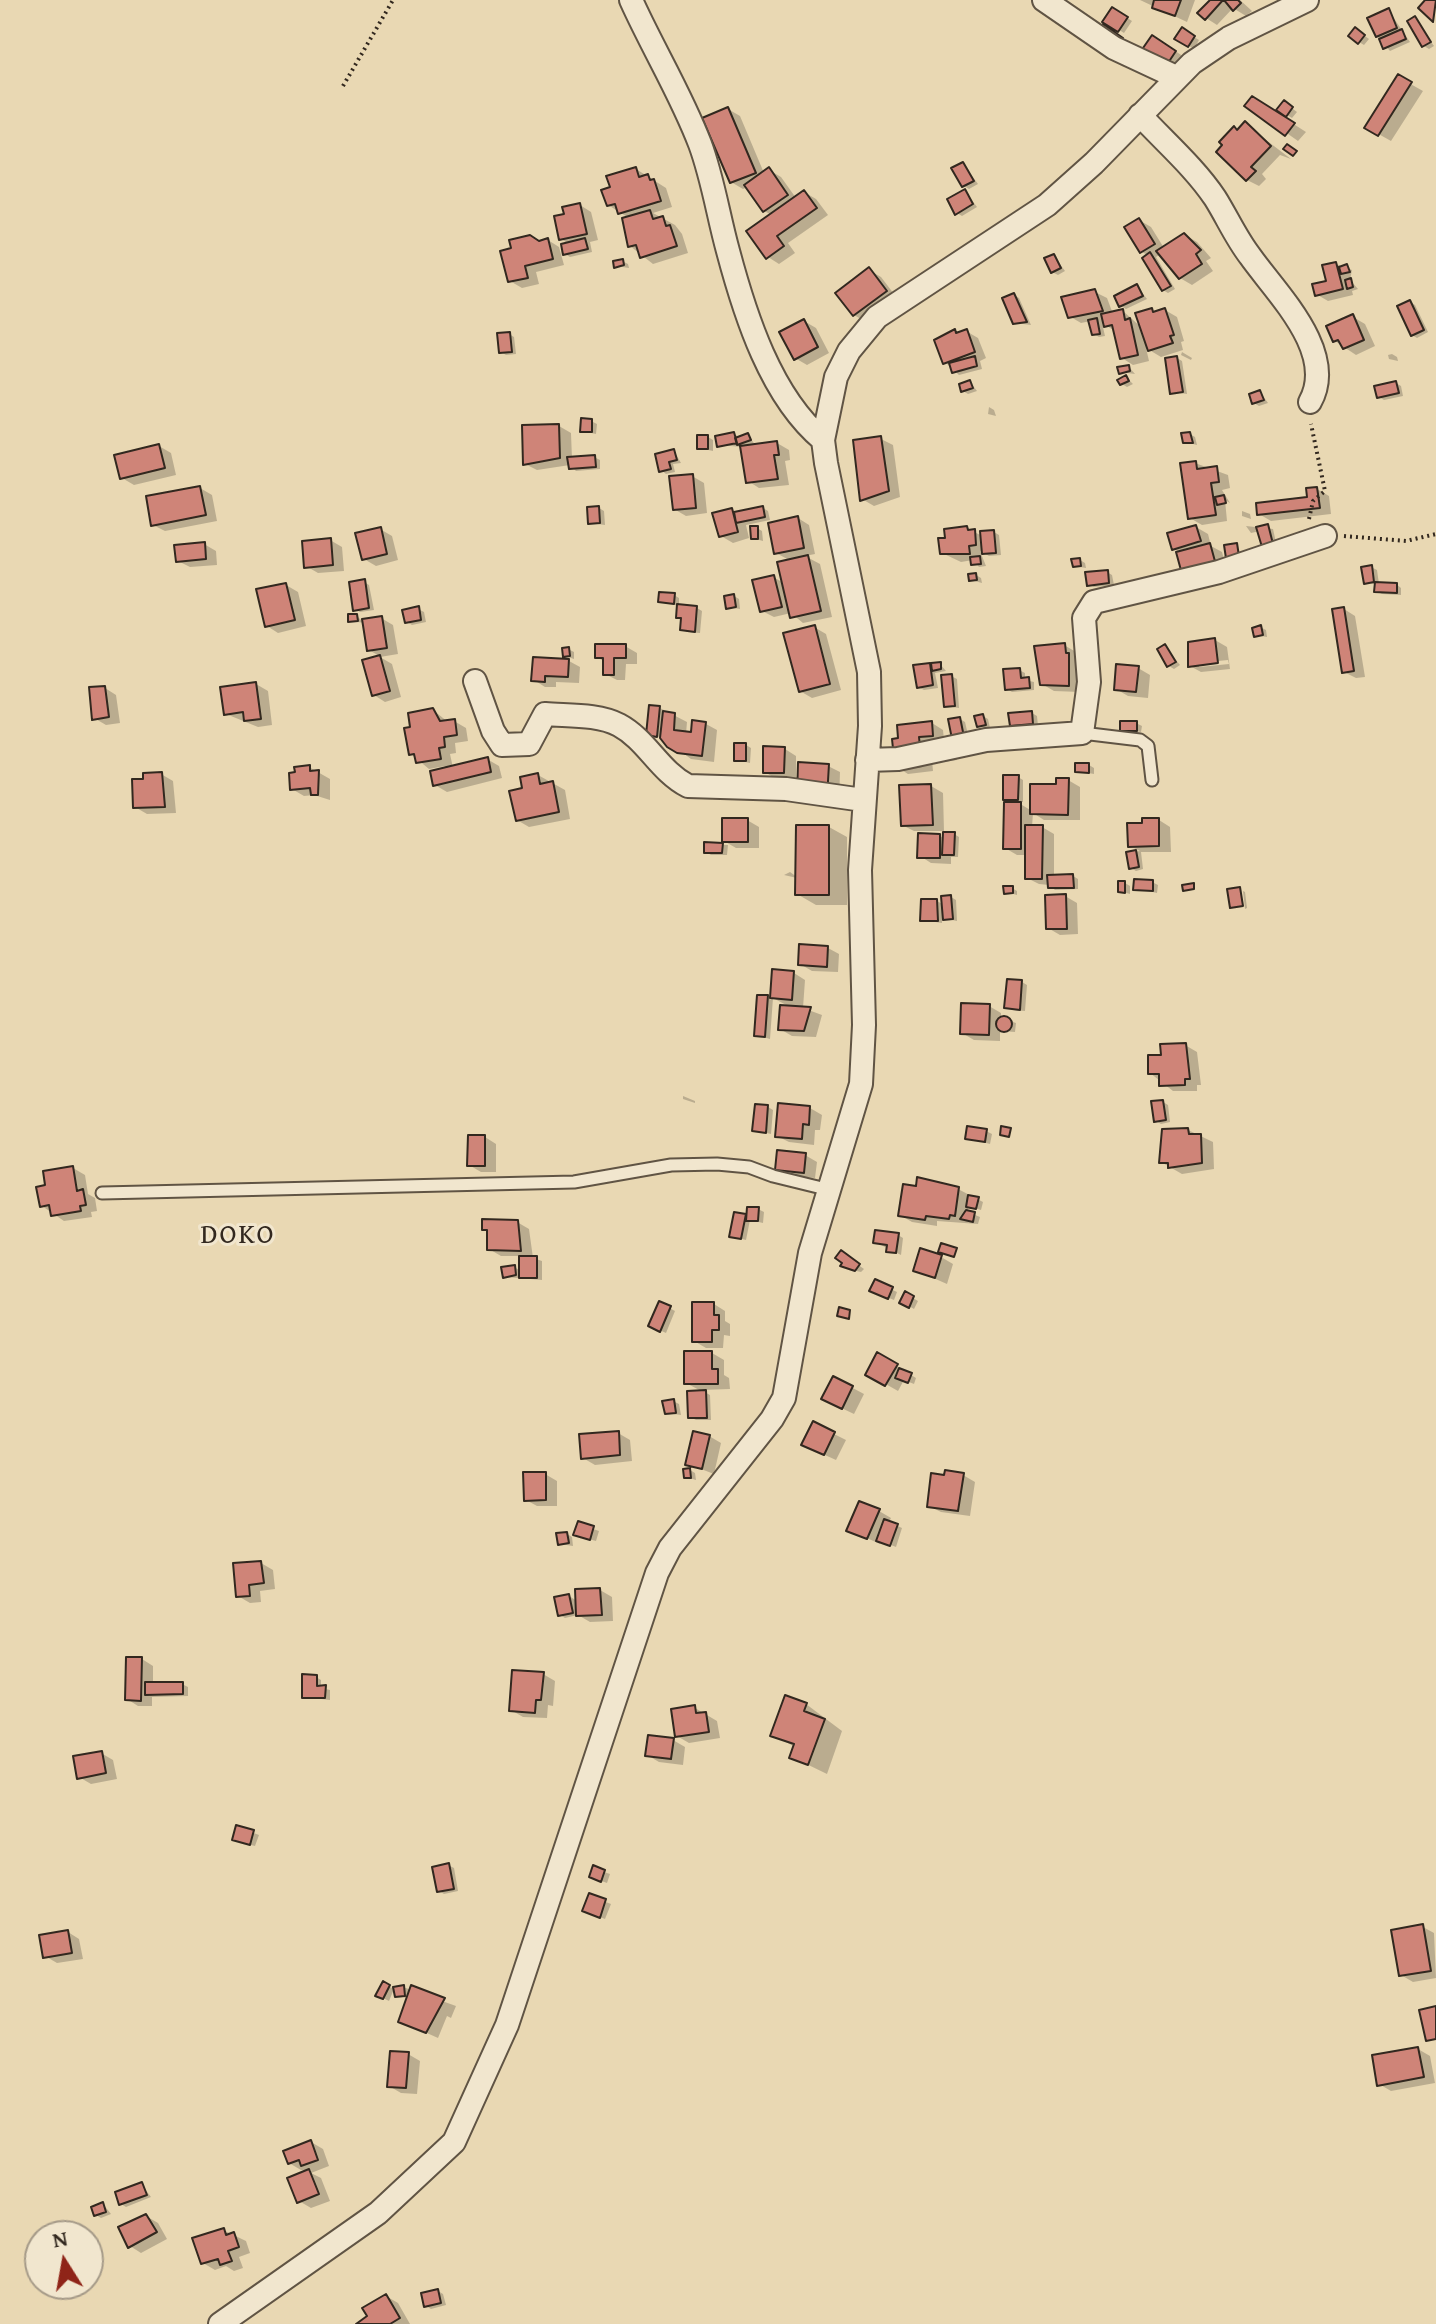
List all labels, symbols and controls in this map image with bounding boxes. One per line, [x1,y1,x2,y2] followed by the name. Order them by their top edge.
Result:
[201,1219,275,1253] district label: DOKO
[24,2220,104,2300] north arrow
[50,2221,70,2256] text: N

